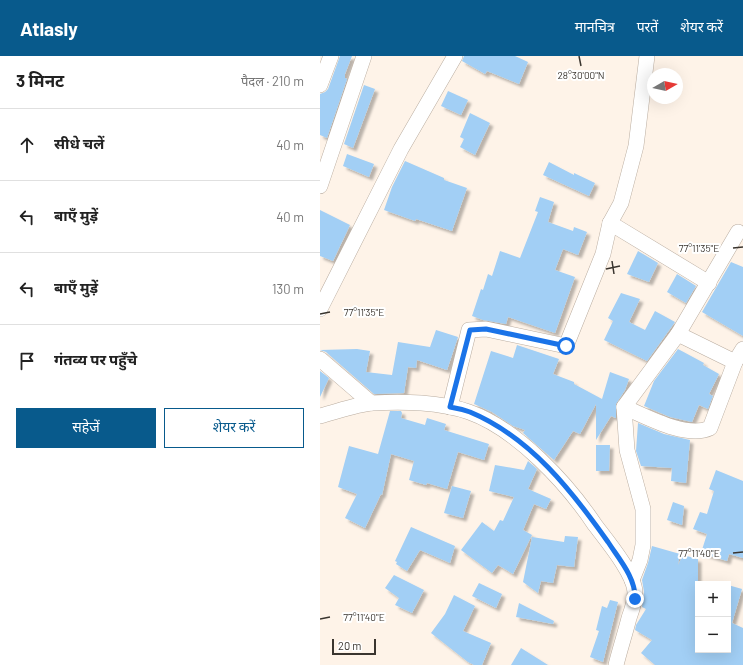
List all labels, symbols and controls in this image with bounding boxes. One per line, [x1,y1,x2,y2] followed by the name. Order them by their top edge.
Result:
[20,17,78,40] text: Atlasly
[575,18,615,35] text: मानचित्र
[637,18,658,35] text: परतें
[680,18,723,35] text: शेयर करें
[647,68,683,104] north arrow
[557,69,605,81] text: 28°30'00"N
[16,70,64,90] text: 3 मिनट
[241,73,304,89] text: पैदल · 210 m
[16,134,38,156] icon: ahead
[54,134,104,152] text: सीधे चलें
[276,137,304,153] text: 40 m
[16,206,38,228] icon: left
[54,206,98,224] text: बाएँ मुड़ें
[276,209,304,225] text: 40 m
[679,242,719,254] text: 77°11'35"E
[16,278,38,300] icon: left
[54,278,98,296] text: बाएँ मुड़ें
[272,281,304,297] text: 130 m
[344,306,384,318] text: 77°11'35"E
[557,337,575,355] route start
[16,350,38,372] icon: arrive
[54,350,137,368] text: गंतव्य पर पहुँचे
[16,408,156,448] button: सहेजें
[164,408,304,448] button: शेयर करें
[678,547,720,559] text: 77°11'40"E
[695,581,731,653] map controls
[695,581,731,617] button: +
[626,590,644,608] route end
[343,611,385,623] text: 77°11'40"E
[695,617,731,653] button: −
[332,637,376,656] scale bar
[338,639,361,652] text: 20 m

